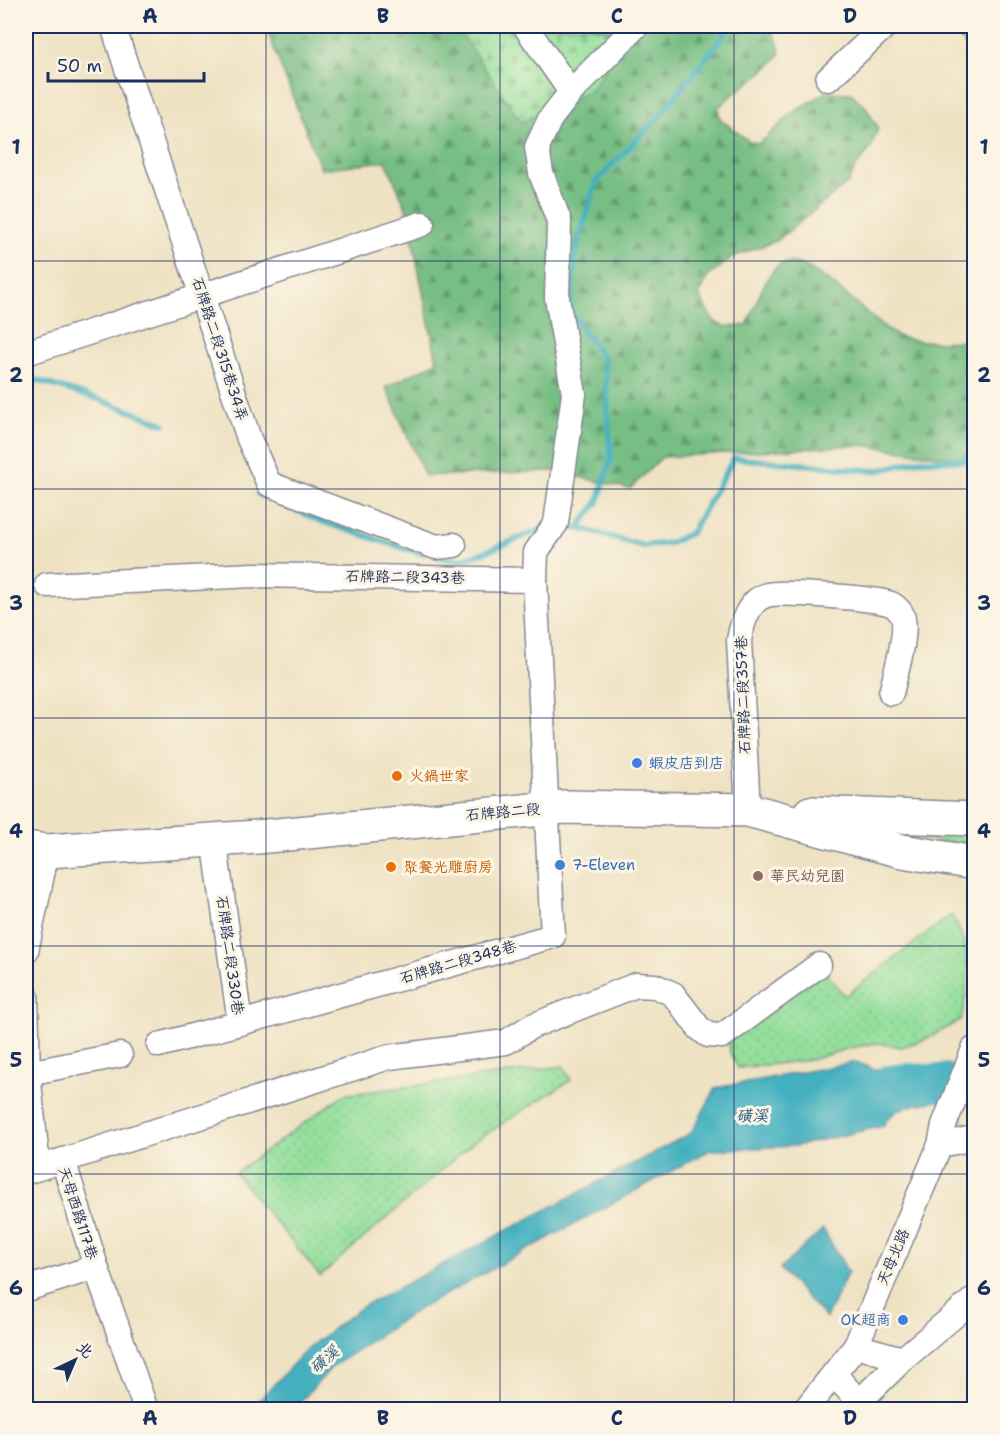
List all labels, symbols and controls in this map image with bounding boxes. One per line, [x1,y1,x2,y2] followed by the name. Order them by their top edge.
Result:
[142,3,158,29] text: A
[377,3,389,29] text: B
[611,3,623,29] text: C
[843,3,857,29] text: D
[48,45,204,83] scale bar
[57,54,102,78] text: 50 m
[11,134,21,160] text: 1
[979,134,989,160] text: 1
[187,274,253,424] street label: 石牌路二段315巷34弄
[9,362,23,388] text: 2
[977,362,991,388] text: 2
[345,566,465,588] street label: 石牌路二段343巷
[9,590,23,616] text: 3
[977,590,991,616] text: 3
[731,635,755,755] street label: 石牌路二段357巷
[649,753,724,773] place label: 蝦皮店到店
[630,756,644,770] marker: 蝦皮店到店
[409,766,469,786] place label: 火鍋世家
[390,769,404,783] marker: 火鍋世家
[465,799,541,825] street label: 石牌路二段
[9,818,23,844] text: 4
[977,818,991,844] text: 4
[572,855,635,875] place label: 7-Eleven
[403,857,493,877] place label: 聚餐光雕廚房
[553,858,567,872] marker: 7-Eleven
[384,860,398,874] marker: 聚餐光雕廚房
[770,866,845,886] place label: 華民幼兒園
[751,869,765,883] marker: 華民幼兒園
[212,894,248,1016] street label: 石牌路二段330巷
[397,936,519,988] street label: 石牌路二段348巷
[10,1047,22,1073] text: 5
[978,1047,990,1073] text: 5
[736,1105,769,1126] water label: 磺溪
[54,1164,102,1262] street label: 天母西路117巷
[872,1225,914,1289] street label: 天母北路
[9,1275,23,1301] text: 6
[977,1275,991,1301] text: 6
[840,1310,891,1330] place label: OK超商
[896,1313,910,1327] marker: OK超商
[45,1330,105,1390] north arrow
[72,1336,98,1363] text: 北
[305,1340,344,1378] water label: 磺溪
[142,1405,158,1431] text: A
[377,1405,389,1431] text: B
[611,1405,623,1431] text: C
[843,1405,857,1431] text: D

